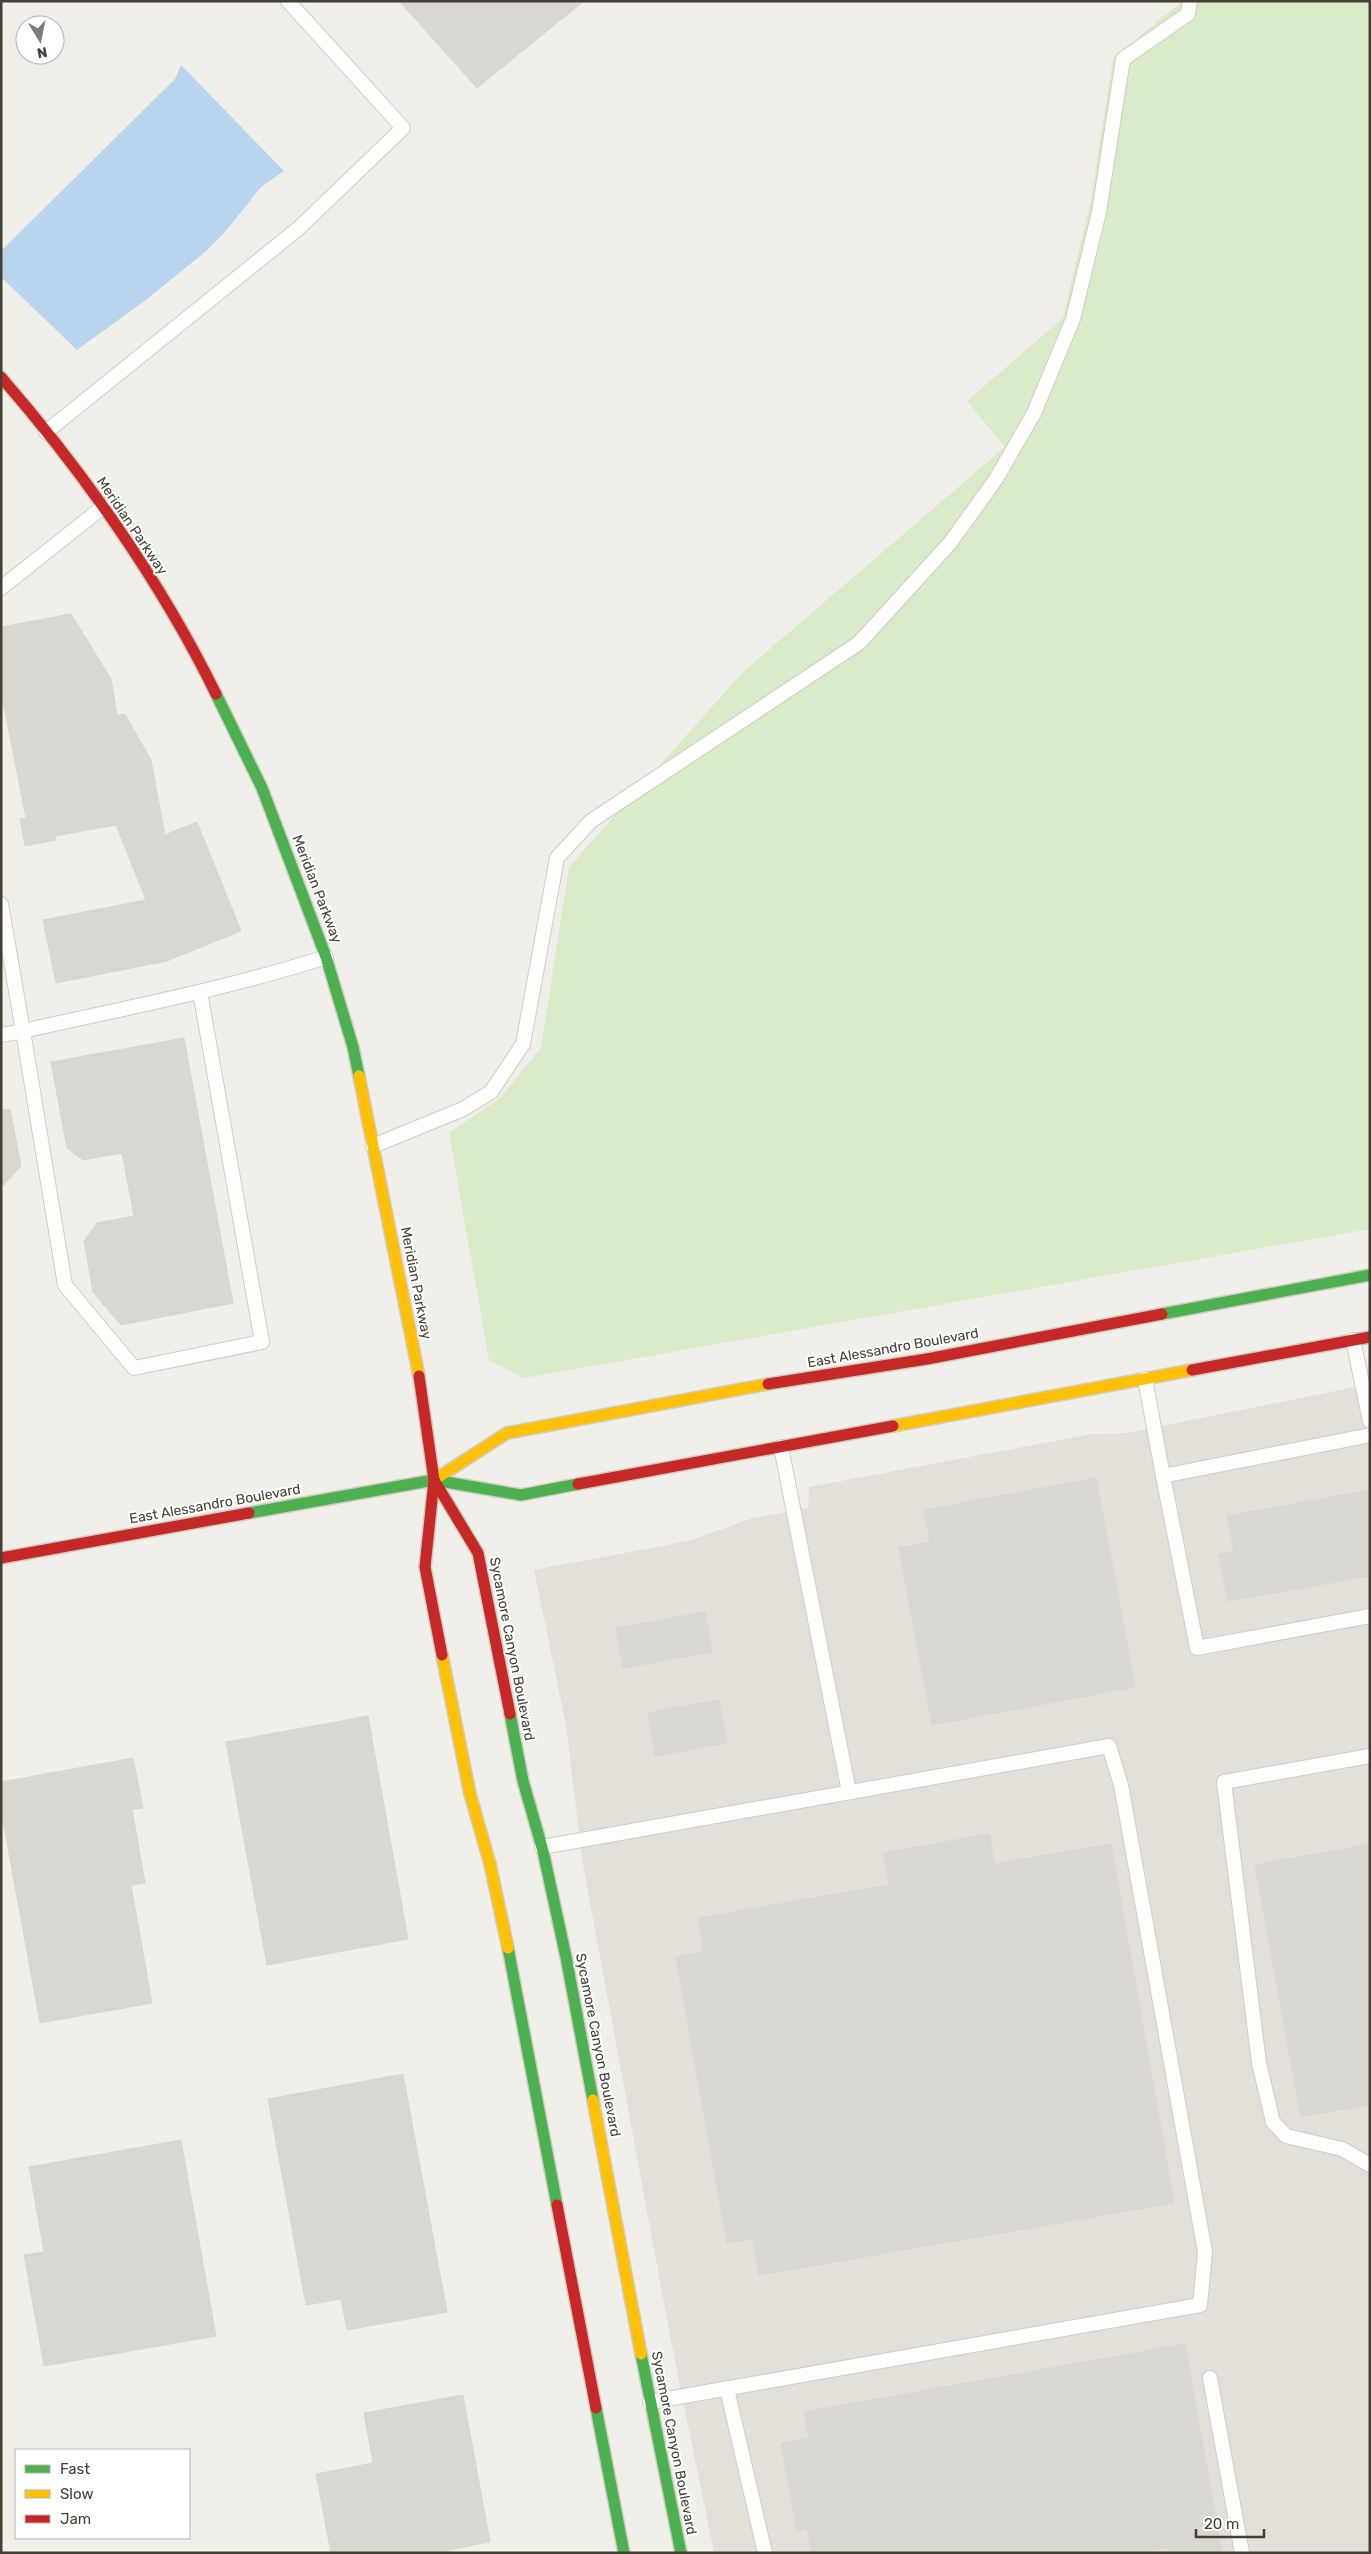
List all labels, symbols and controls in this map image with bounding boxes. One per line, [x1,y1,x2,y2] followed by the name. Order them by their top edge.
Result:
[15,15,65,65] north arrow
[36,43,49,62] text: N
[93,474,171,578] street label: Meridian Parkway
[289,833,346,946] street label: Meridian Parkway
[397,1225,435,1341] street label: Meridian Parkway
[806,1325,980,1371] street label: East Alessandro Boulevard
[128,1481,302,1527] street label: East Alessandro Boulevard
[486,1556,538,1742] street label: Sycamore Canyon Boulevard
[572,1952,624,2138] street label: Sycamore Canyon Boulevard
[648,2350,700,2536] street label: Sycamore Canyon Boulevard
[15,2449,190,2539] legend
[60,2460,90,2478] text: Fast
[60,2485,93,2503] text: Slow
[1196,2506,1264,2538] scale bar
[60,2510,91,2528] text: Jam
[1204,2515,1239,2533] text: 20 m

